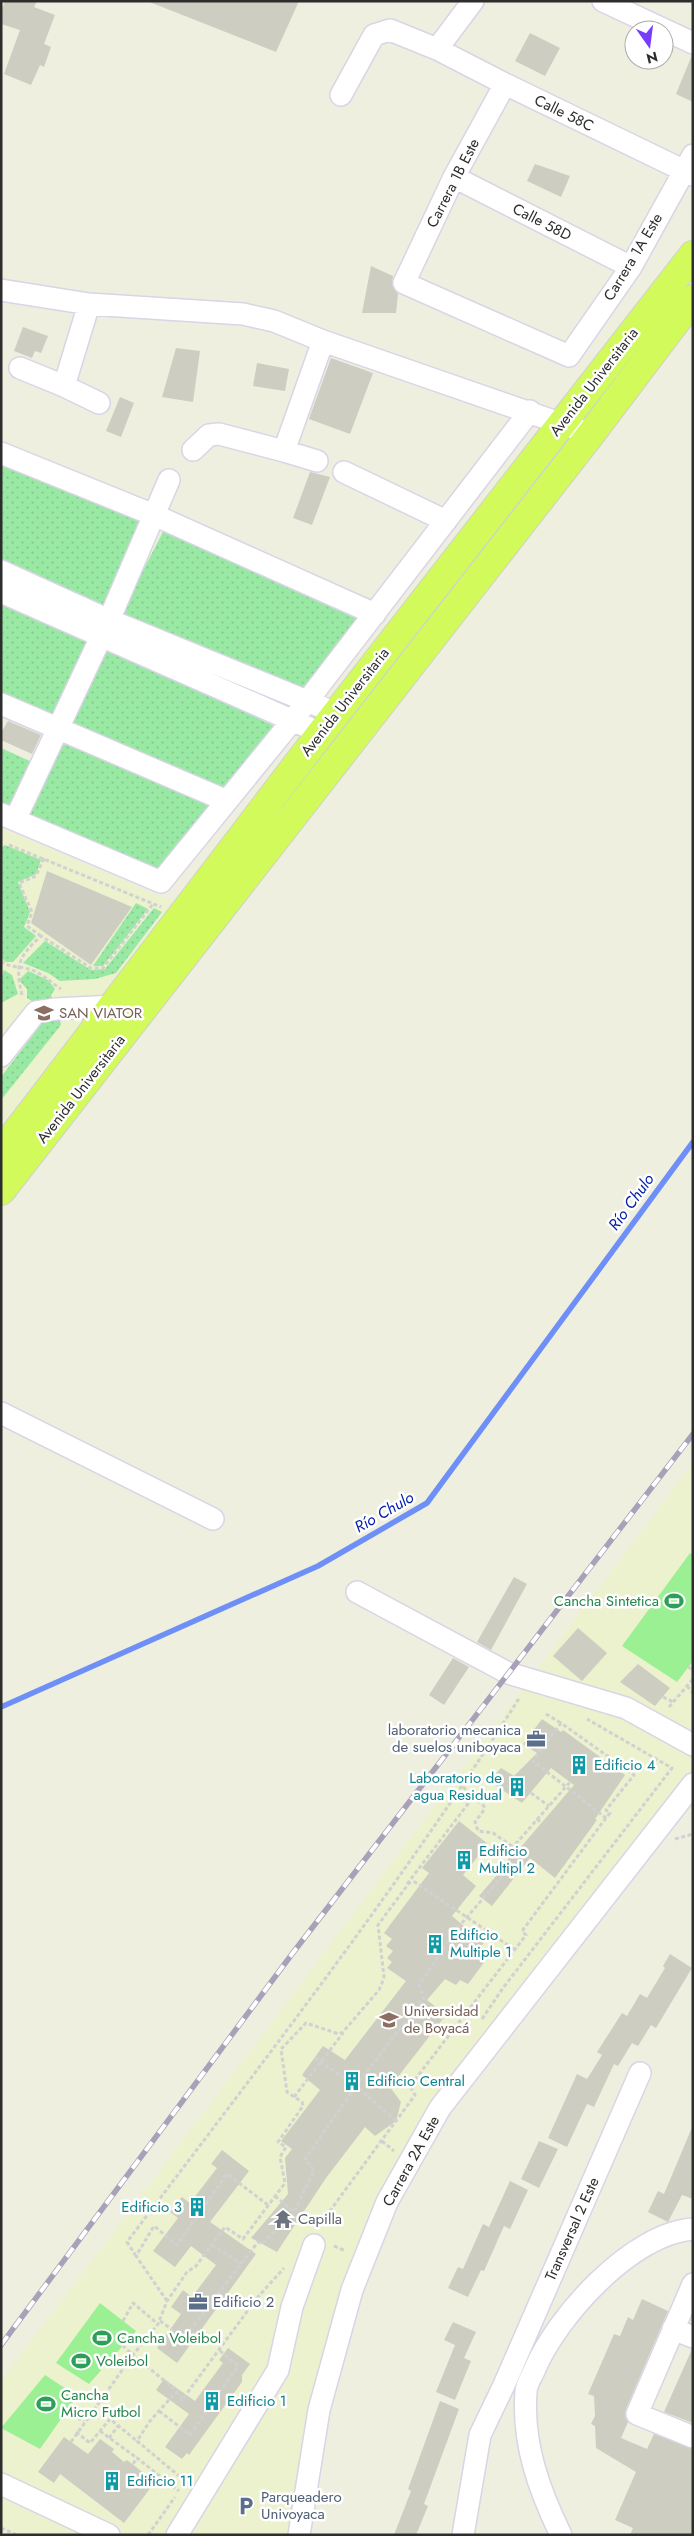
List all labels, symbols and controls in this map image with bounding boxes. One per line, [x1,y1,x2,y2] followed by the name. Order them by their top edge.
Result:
[624,20,674,70] north arrow
[644,47,660,69] text: N
[531,89,597,137] street label: Calle 58C
[421,134,485,231] street label: Carrera 1B Este
[509,198,575,246] street label: Calle 58D
[598,209,668,305] street label: Carrera 1A Este
[544,323,644,441] street label: Avenida Universitaria
[295,643,395,761] street label: Avenida Universitaria
[33,1002,55,1024] school or university icon: SAN VIATOR
[59,1002,143,1024] place label: SAN VIATOR
[31,1030,131,1148] street label: Avenida Universitaria
[603,1169,660,1235] water label: Río Chulo
[350,1486,418,1538] water label: Río Chulo
[554,1590,659,1612] place label: Cancha Sintetica
[663,1590,685,1612] sports icon: Cancha Sintetica
[388,1719,521,1758] place label: laboratorio mecanica de suelos uniboyaca
[525,1728,547,1750] office icon: laboratorio mecanica de suelos uniboyaca
[568,1754,590,1776] building icon: Edificio 4
[594,1754,656,1776] place label: Edificio 4
[409,1767,502,1806] place label: Laboratorio de agua Residual
[506,1776,528,1798] building icon: Laboratorio de agua Residual
[479,1840,535,1879] place label: Edificio Multipl 2
[453,1849,475,1871] building icon: Edificio Multipl 2
[450,1924,512,1963] place label: Edificio Multiple 1
[424,1933,446,1955] building icon: Edificio Multiple 1
[404,2000,479,2039] place label: Universidad de Boyacá
[378,2009,400,2031] school or university icon: Universidad de Boyacá
[341,2070,363,2092] building icon: Edificio Central
[367,2070,465,2092] place label: Edificio Central
[377,2111,445,2210] street label: Carrera 2A Este
[539,2174,605,2284] street label: Transversal 2 Este
[121,2196,182,2218] place label: Edificio 3
[186,2196,208,2218] building icon: Edificio 3
[272,2208,294,2230] temple icon: Capilla
[298,2208,342,2230] place label: Capilla
[187,2291,209,2313] office icon: Edificio 2
[213,2291,274,2313] place label: Edificio 2
[91,2327,113,2349] sports icon: Cancha Voleibol
[117,2327,221,2349] place label: Cancha Voleibol
[70,2350,92,2372] sports icon: Voleibol
[96,2350,148,2372] place label: Voleibol
[61,2384,141,2423] place label: Cancha Micro Futbol
[201,2390,223,2412] building icon: Edificio 1
[227,2390,286,2412] place label: Edificio 1
[35,2393,57,2415] sports icon: Cancha Micro Futbol
[101,2470,123,2492] building icon: Edificio 11
[127,2470,193,2492] place label: Edificio 11
[261,2486,342,2525] place label: Parqueadero Univoyaca
[235,2495,257,2517] parking icon: Parqueadero Univoyaca

